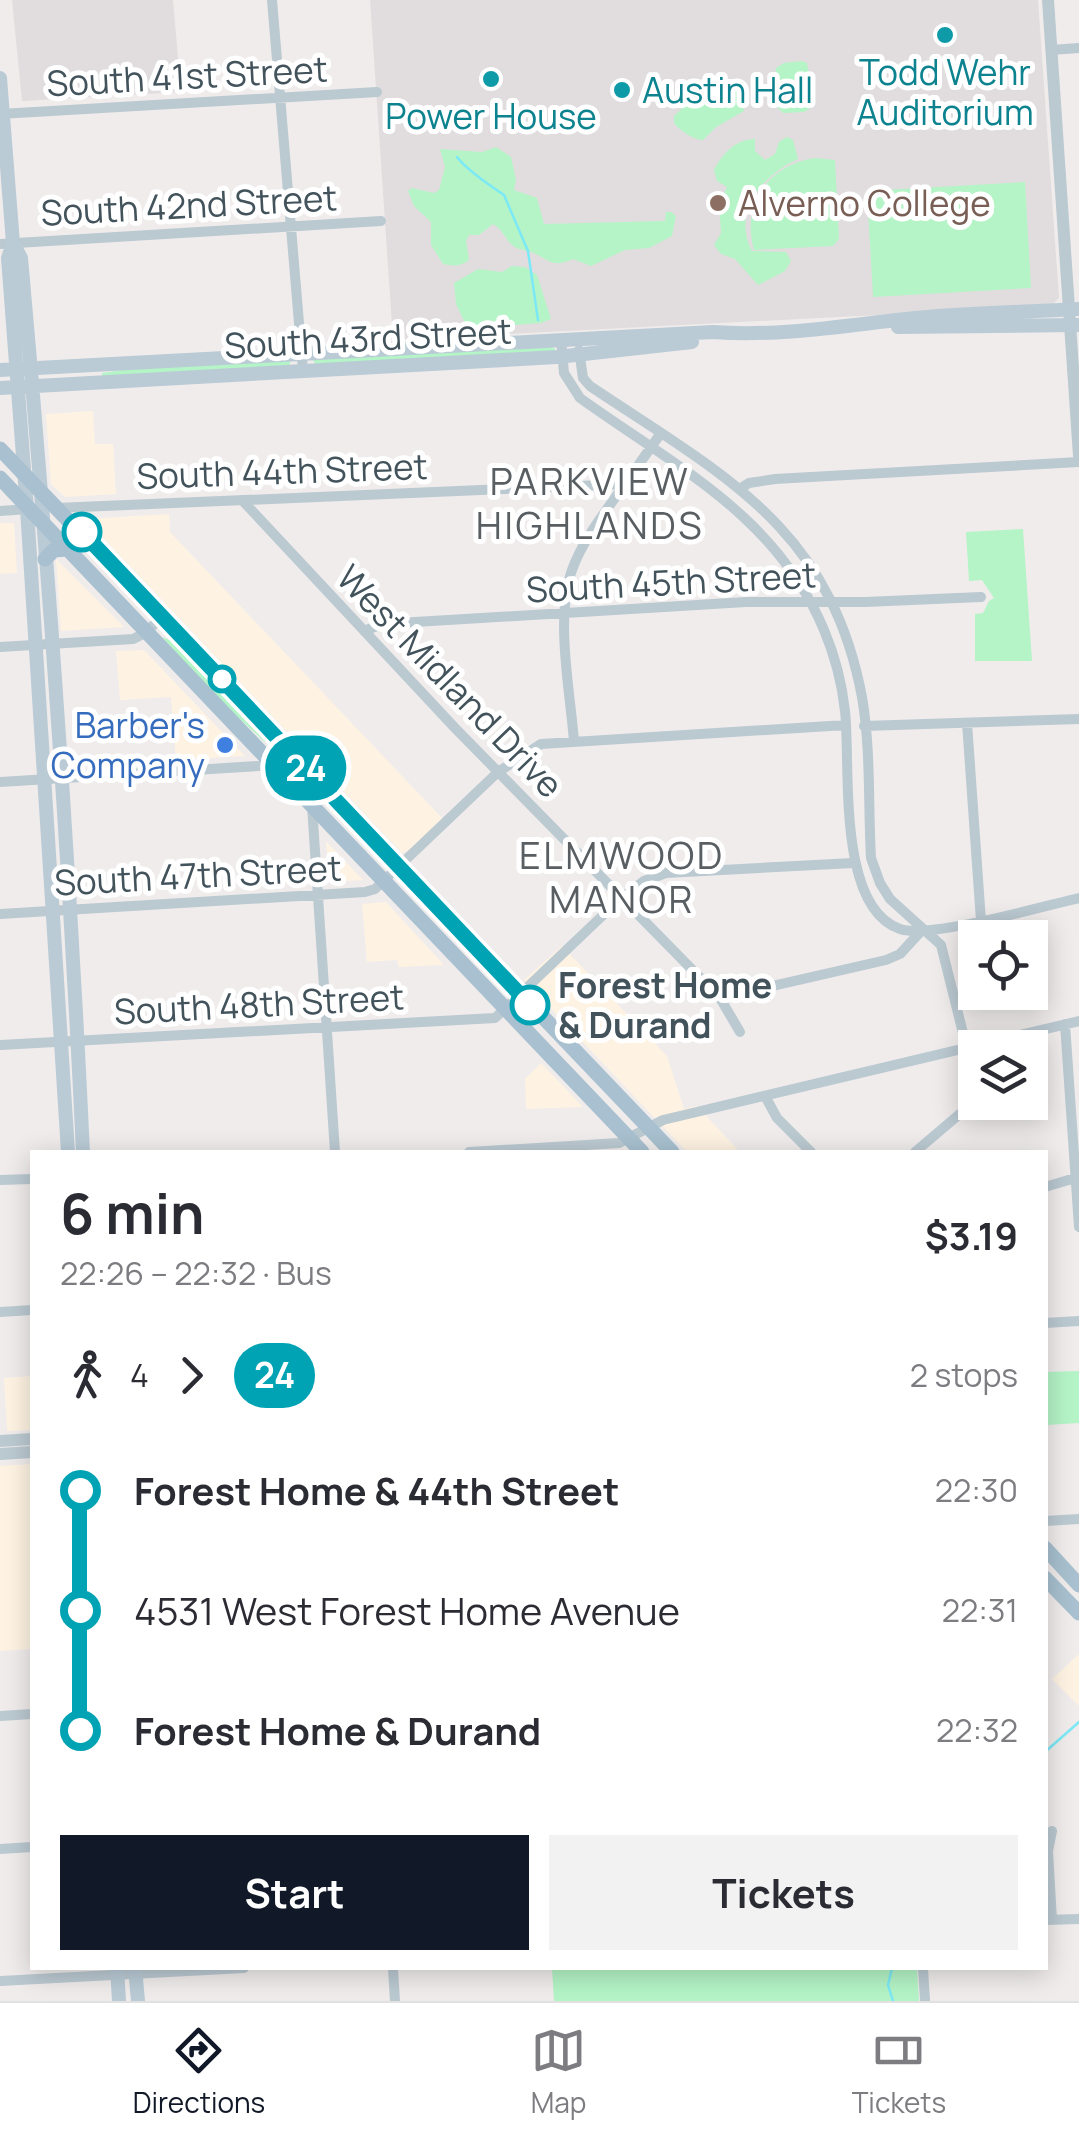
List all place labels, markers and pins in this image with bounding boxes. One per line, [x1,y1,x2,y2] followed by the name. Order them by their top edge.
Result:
[934,24,956,46] marker: Todd Wehr Auditorium
[856,48,1034,136] place label: Todd Wehr Auditorium
[642,66,813,114] place label: Austin Hall
[480,68,502,90] marker: Power House
[611,79,633,101] marker: Austin Hall
[385,92,597,140] place label: Power House
[738,179,991,227] place label: Alverno College
[707,192,729,214] marker: Alverno College
[63,513,101,551] unlabelled marker
[209,666,235,692] unlabelled marker
[51,701,205,789] place label: Barber's Company
[214,734,236,756] marker: Barber's Company
[558,961,772,1049] place label: Forest Home & Durand
[511,986,549,1024] marker: Forest Home & Durand

